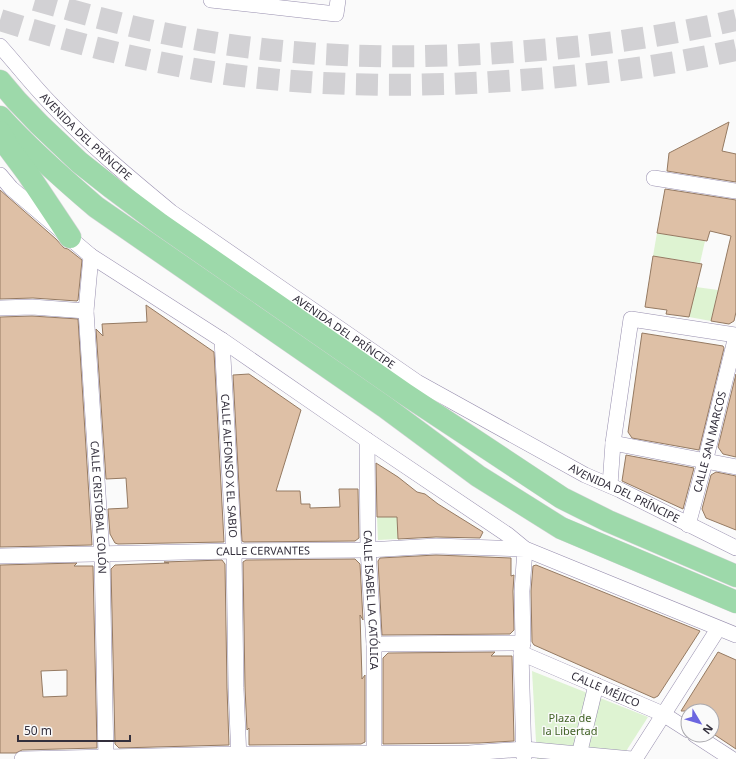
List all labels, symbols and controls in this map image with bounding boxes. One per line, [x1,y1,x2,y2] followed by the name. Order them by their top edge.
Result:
[37,89,135,183] street label: AVENIDA DEL PRÍNCIPE
[290,291,398,372] street label: AVENIDA DEL PRÍNCIPE
[689,389,729,494] street label: CALLE SAN MARCOS
[218,393,241,538] street label: CALLE ALFONSO X EL SABIO
[88,440,110,574] street label: CALLE CRISTÓBAL COLÓN
[566,460,682,526] street label: AVENIDA DEL PRÍNCIPE
[361,530,382,671] street label: CALLE ISABEL LA CATÓLICA
[216,542,310,558] street label: CALLE CERVANTES
[569,667,642,710] street label: CALLE MÉJICO
[680,703,720,743] north arrow
[543,710,597,738] park label: Plaza de la Libertad
[18,717,130,743] scale bar
[700,721,717,738] text: N
[24,722,52,739] text: 50 m

